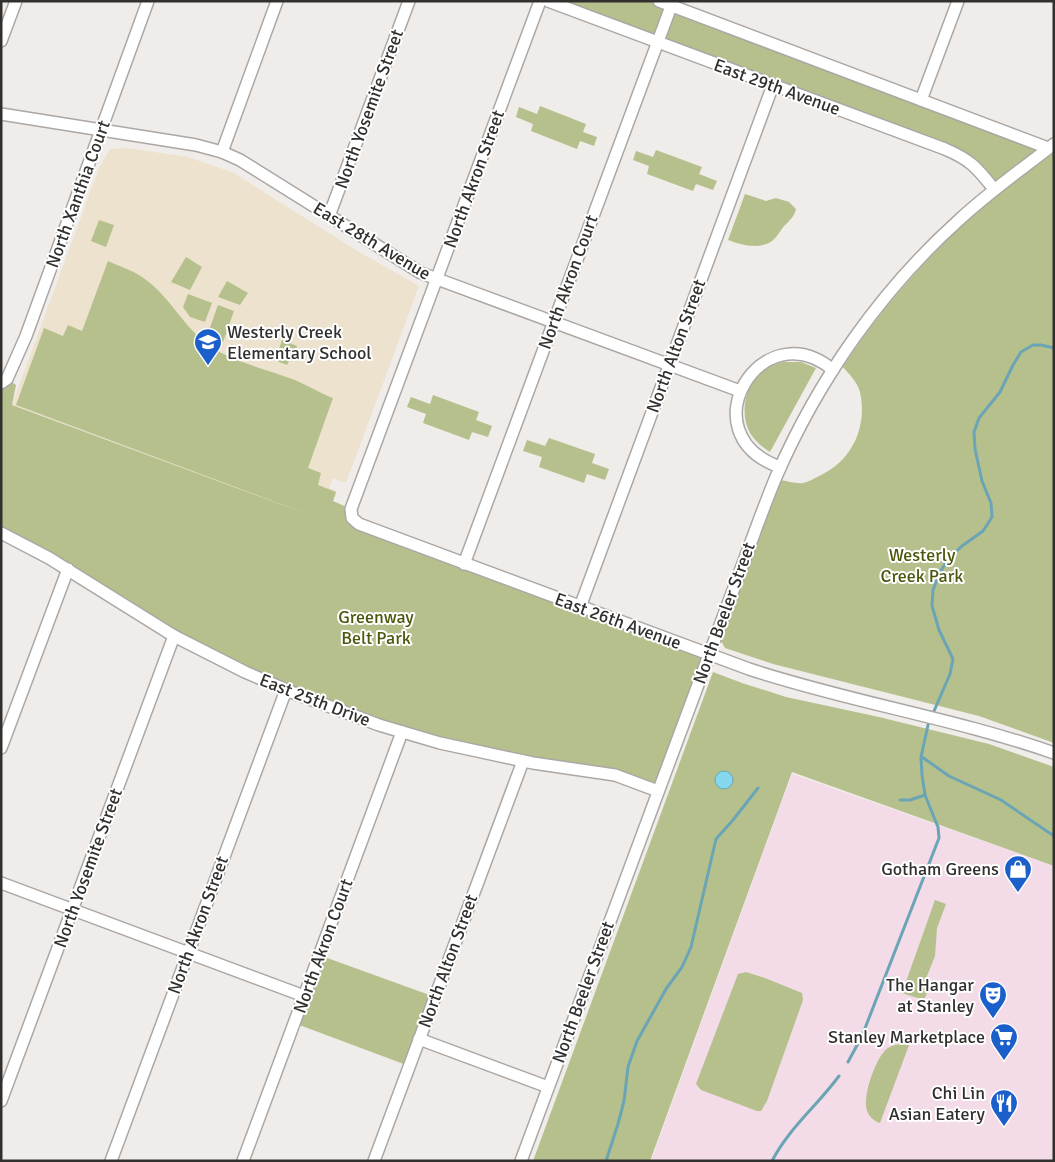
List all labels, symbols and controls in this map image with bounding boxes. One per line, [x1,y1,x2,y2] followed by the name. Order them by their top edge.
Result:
[330,26,408,192] street label: North Yosemite Street
[711,54,843,120] street label: East 29th Avenue
[439,107,509,251] street label: North Akron Street
[41,117,115,271] street label: North Xanthia Court
[309,197,435,285] street label: East 28th Avenue
[533,212,603,352] street label: North Akron Court
[642,276,710,416] street label: North Alton Street
[227,321,372,364] place label: Westerly Creek Elementary School
[193,327,223,366] school or university icon: Westerly Creek Elementary School
[688,539,760,687] street label: North Beeler Street
[881,544,963,587] park label: Westerly Creek Park
[552,588,684,654] street label: East 26th Avenue
[338,606,414,649] park label: Greenway Belt Park
[256,669,374,731] street label: East 25th Drive
[49,785,127,951] street label: North Yosemite Street
[163,853,233,997] street label: North Akron Street
[1003,854,1033,893] shop icon: Gotham Greens
[881,858,999,880] place label: Gotham Greens
[288,876,358,1016] street label: North Akron Court
[414,891,482,1031] street label: North Alton Street
[547,918,619,1066] street label: North Beeler Street
[886,974,975,1017] place label: The Hangar at Stanley
[978,980,1008,1019] theatre icon: The Hangar at Stanley
[989,1022,1019,1061] supermarket icon: Stanley Marketplace
[828,1026,985,1048] place label: Stanley Marketplace
[889,1082,986,1125] place label: Chi Lin Asian Eatery
[989,1088,1019,1127] restaurant icon: Chi Lin Asian Eatery

